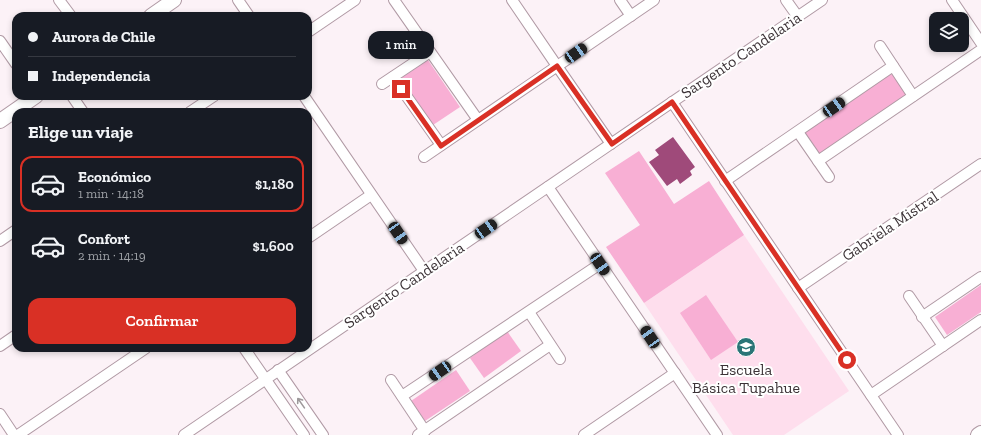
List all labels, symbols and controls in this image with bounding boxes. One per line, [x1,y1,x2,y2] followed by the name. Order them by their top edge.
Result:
[677,8,805,102] street label: Sargento Candelaria
[929,12,969,52] map controls
[929,12,969,52] button: layers
[52,28,155,46] text: Aurora de Chile
[368,31,434,59] callout: 1 min
[386,37,416,52] text: 1 min
[563,41,589,65] car
[52,67,150,85] text: Independencia
[392,80,410,98] route end
[821,95,847,119] car
[28,121,133,143] text: Elige un viaje
[30,166,66,202] icon: car
[78,168,151,186] text: Económico
[255,175,294,193] text: $1,180
[78,186,144,201] text: 1 min · 14:18
[838,187,942,265] street label: Gabriela Mistral
[473,217,499,241] car
[386,220,410,246] car
[30,228,66,264] icon: car
[78,230,130,248] text: Confort
[253,237,294,255] text: $1,600
[340,238,468,332] street label: Sargento Candelaria
[78,248,146,263] text: 2 min · 14:19
[588,251,612,277] car
[28,298,296,344] button: Confirmar
[638,324,662,350] car
[735,336,757,358] school or university icon: Escuela Básica Tupahue
[838,351,856,369] route start
[427,359,453,383] car
[692,360,800,397] place label: Escuela Básica Tupahue
[297,398,305,409] one-way arrow

